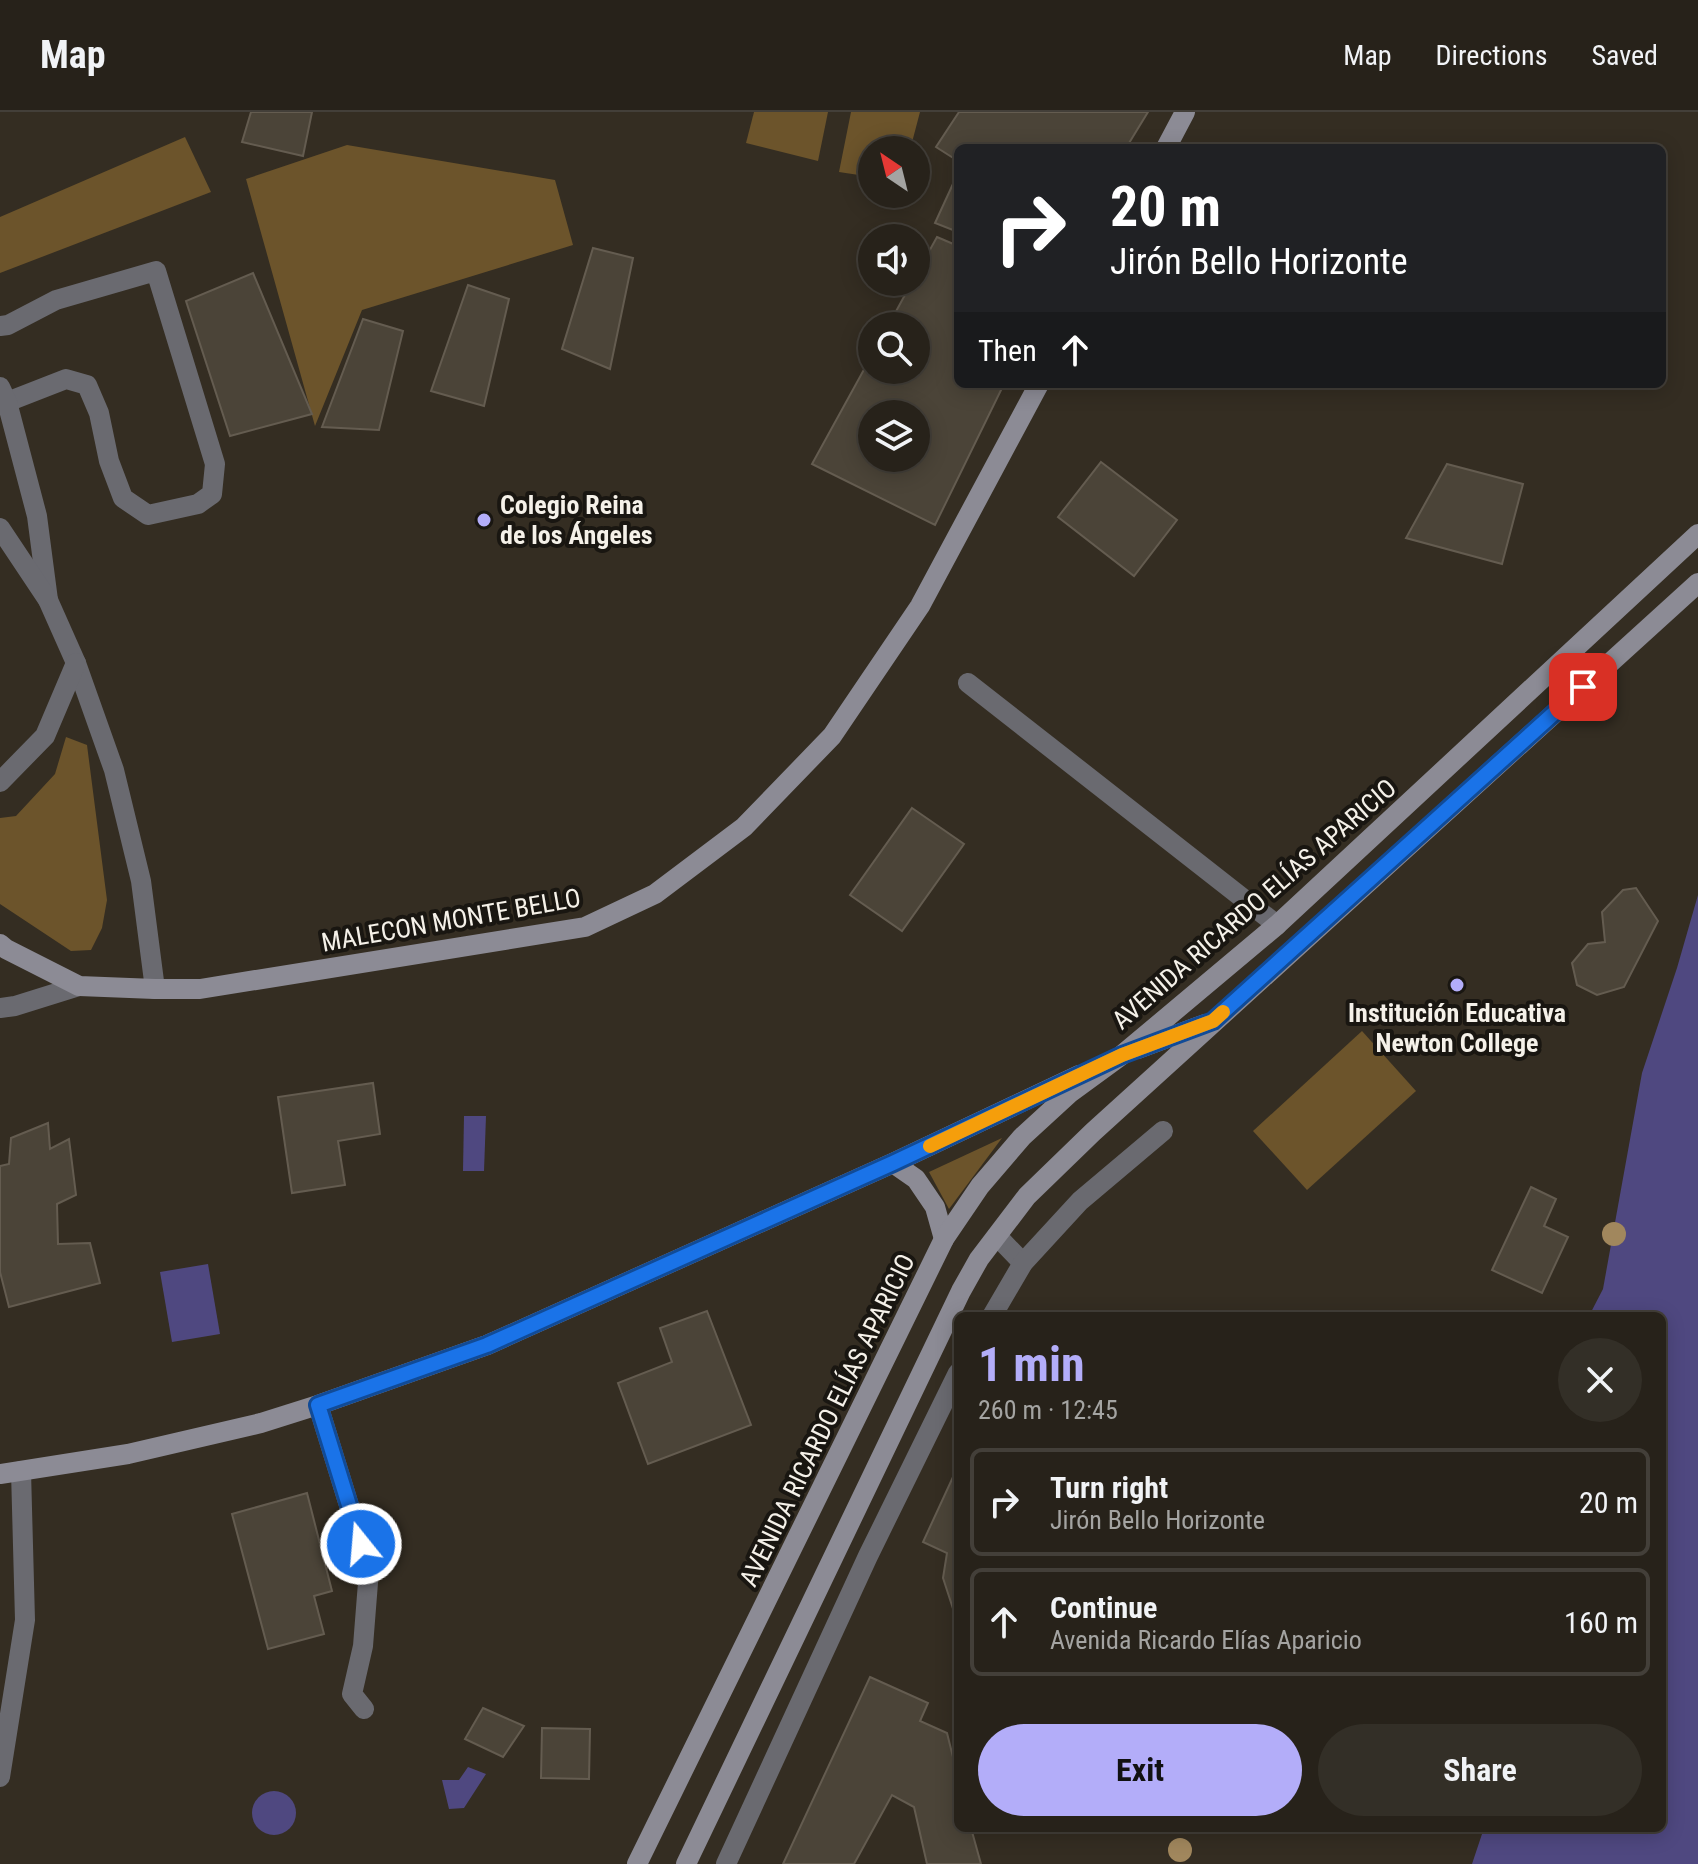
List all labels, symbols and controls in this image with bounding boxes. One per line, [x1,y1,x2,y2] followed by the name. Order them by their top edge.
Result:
[40,33,106,77] text: Map
[1343,39,1392,72] text: Map
[1436,39,1547,72] text: Directions
[1591,39,1658,72] text: Saved
[858,136,930,208] north arrow
[858,136,930,472] map controls
[1110,174,1221,240] text: 20 m
[978,176,1082,280] icon: right
[858,224,930,296] button: sound
[1110,241,1408,283] text: Jirón Bello Horizonte
[858,312,930,384] button: search
[1053,328,1097,372] icon: ahead
[978,333,1037,368] text: Then
[858,400,930,472] button: layers
[500,490,653,550] place label: Colegio Reina de los Ángeles
[475,511,493,529] marker: Colegio Reina de los Ángeles
[1549,653,1617,721] pin
[1561,665,1605,709] icon: arrive
[1106,773,1402,1035] street label: AVENIDA RICARDO ELÍAS APARICIO
[319,882,583,958] street label: MALECON MONTE BELLO
[1448,976,1466,994] marker: Institución Educativa Newton College
[1348,998,1566,1058] place label: Institución Educativa Newton College
[733,1249,921,1591] street label: AVENIDA RICARDO ELÍAS APARICIO
[978,1336,1085,1393] text: 1 min
[1558,1338,1642,1422] button: close
[978,1395,1118,1425] text: 260 m · 12:45
[1050,1470,1168,1505] text: Turn right
[982,1480,1026,1524] icon: right
[1579,1485,1638,1520] text: 20 m
[319,1502,403,1586] position arrow
[1050,1505,1265,1535] text: Jirón Bello Horizonte
[1050,1590,1157,1625] text: Continue
[982,1600,1026,1644] icon: ahead
[1564,1605,1638,1640] text: 160 m
[1050,1625,1362,1655] text: Avenida Ricardo Elías Aparicio
[978,1724,1302,1816] button: Exit
[1318,1724,1642,1816] button: Share

